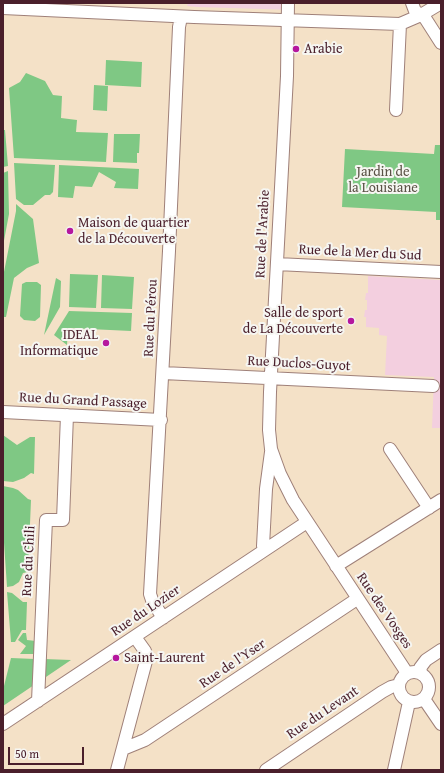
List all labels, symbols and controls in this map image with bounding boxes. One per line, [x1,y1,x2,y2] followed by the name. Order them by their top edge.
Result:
[304,41,342,57] place label: Arabie
[291,44,301,54] marker: Arabie
[348,164,418,196] park label: Jardin de la Louisiane
[252,189,274,279] street label: Rue de l'Arabie
[78,215,189,248] place label: Maison de quartier de la Découverte
[65,226,75,236] marker: Maison de quartier de la Découverte
[298,241,422,265] street label: Rue de la Mer du Sud
[141,279,161,357] street label: Rue du Pérou
[243,305,343,338] place label: Salle de sport de La Découverte
[346,316,356,326] marker: Salle de sport de La Découverte
[20,327,98,360] place label: IDEAL Informatique
[101,338,111,348] marker: IDEAL Informatique
[247,353,351,375] street label: Rue Duclos-Guyot
[19,389,147,413] street label: Rue du Grand Passage
[19,525,39,597] street label: Rue du Chili
[352,570,416,652] street label: Rue des Vosges
[108,582,184,640] street label: Rue du Lozier
[197,636,269,692] street label: Rue de l'Yser
[124,650,205,666] place label: Saint-Laurent
[111,653,121,663] marker: Saint-Laurent
[284,683,362,743] street label: Rue du Levant
[10,739,86,765] scale bar
[15,745,39,762] text: 50 m

